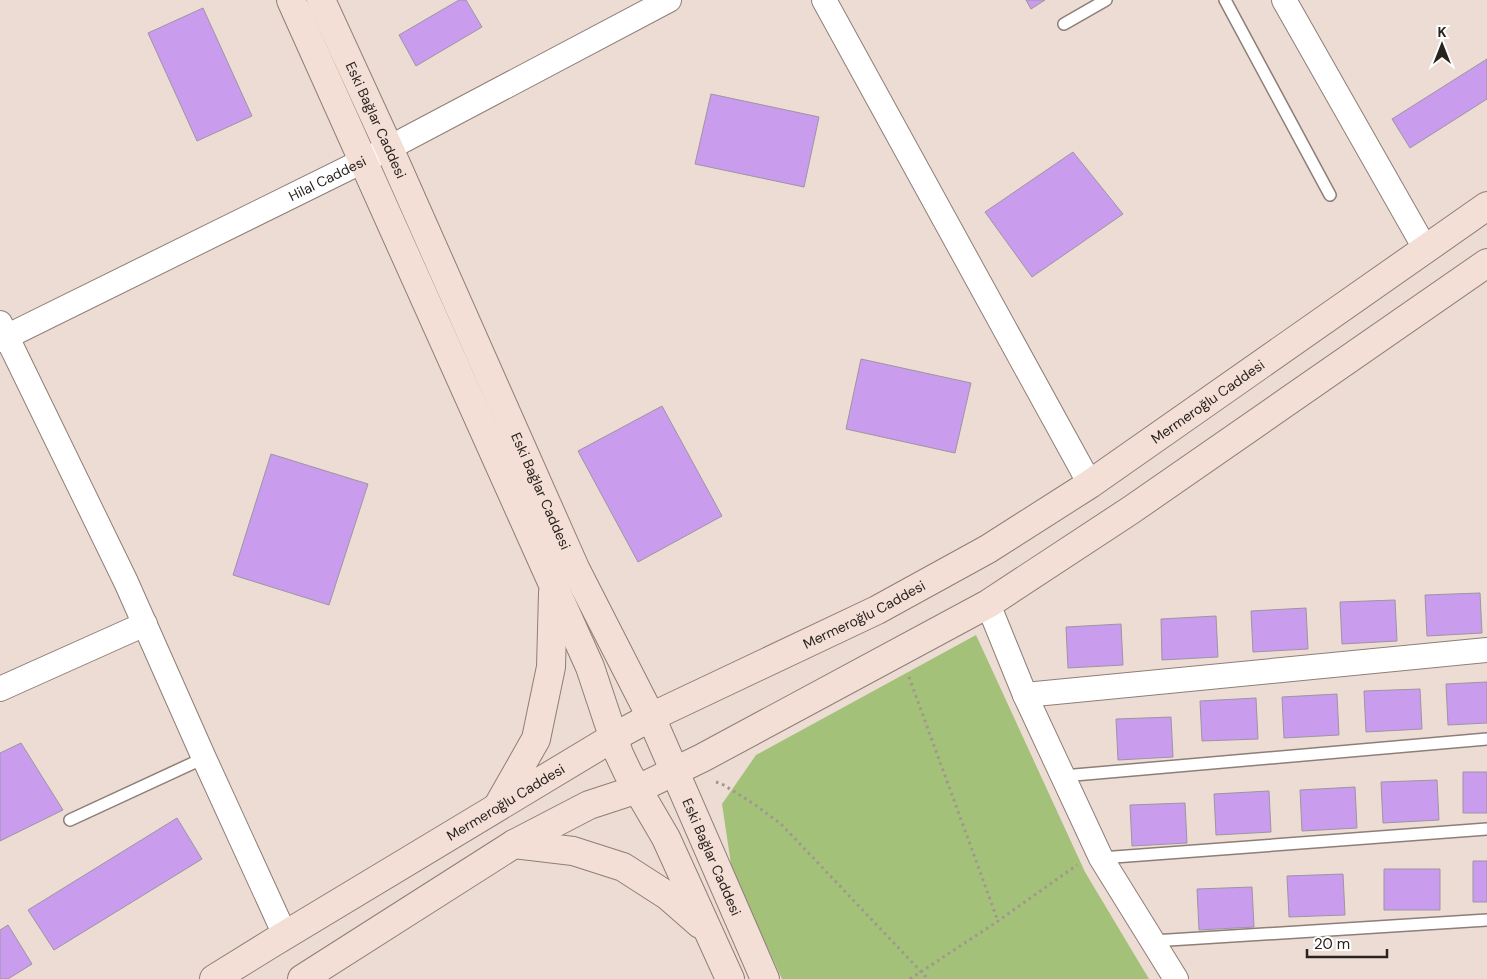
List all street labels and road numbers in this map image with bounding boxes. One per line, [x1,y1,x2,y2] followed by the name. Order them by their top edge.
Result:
[342,59,410,181] street label: Eski Bağlar Caddesi
[286,152,369,205] street label: Hilal Caddesi
[1147,356,1268,448] street label: Mermeroğlu Caddesi
[507,430,575,552] street label: Eski Bağlar Caddesi
[800,576,928,653] street label: Mermeroğlu Caddesi
[443,760,568,845] street label: Mermeroğlu Caddesi
[678,795,745,918] street label: Eski Bağlar Caddesi

